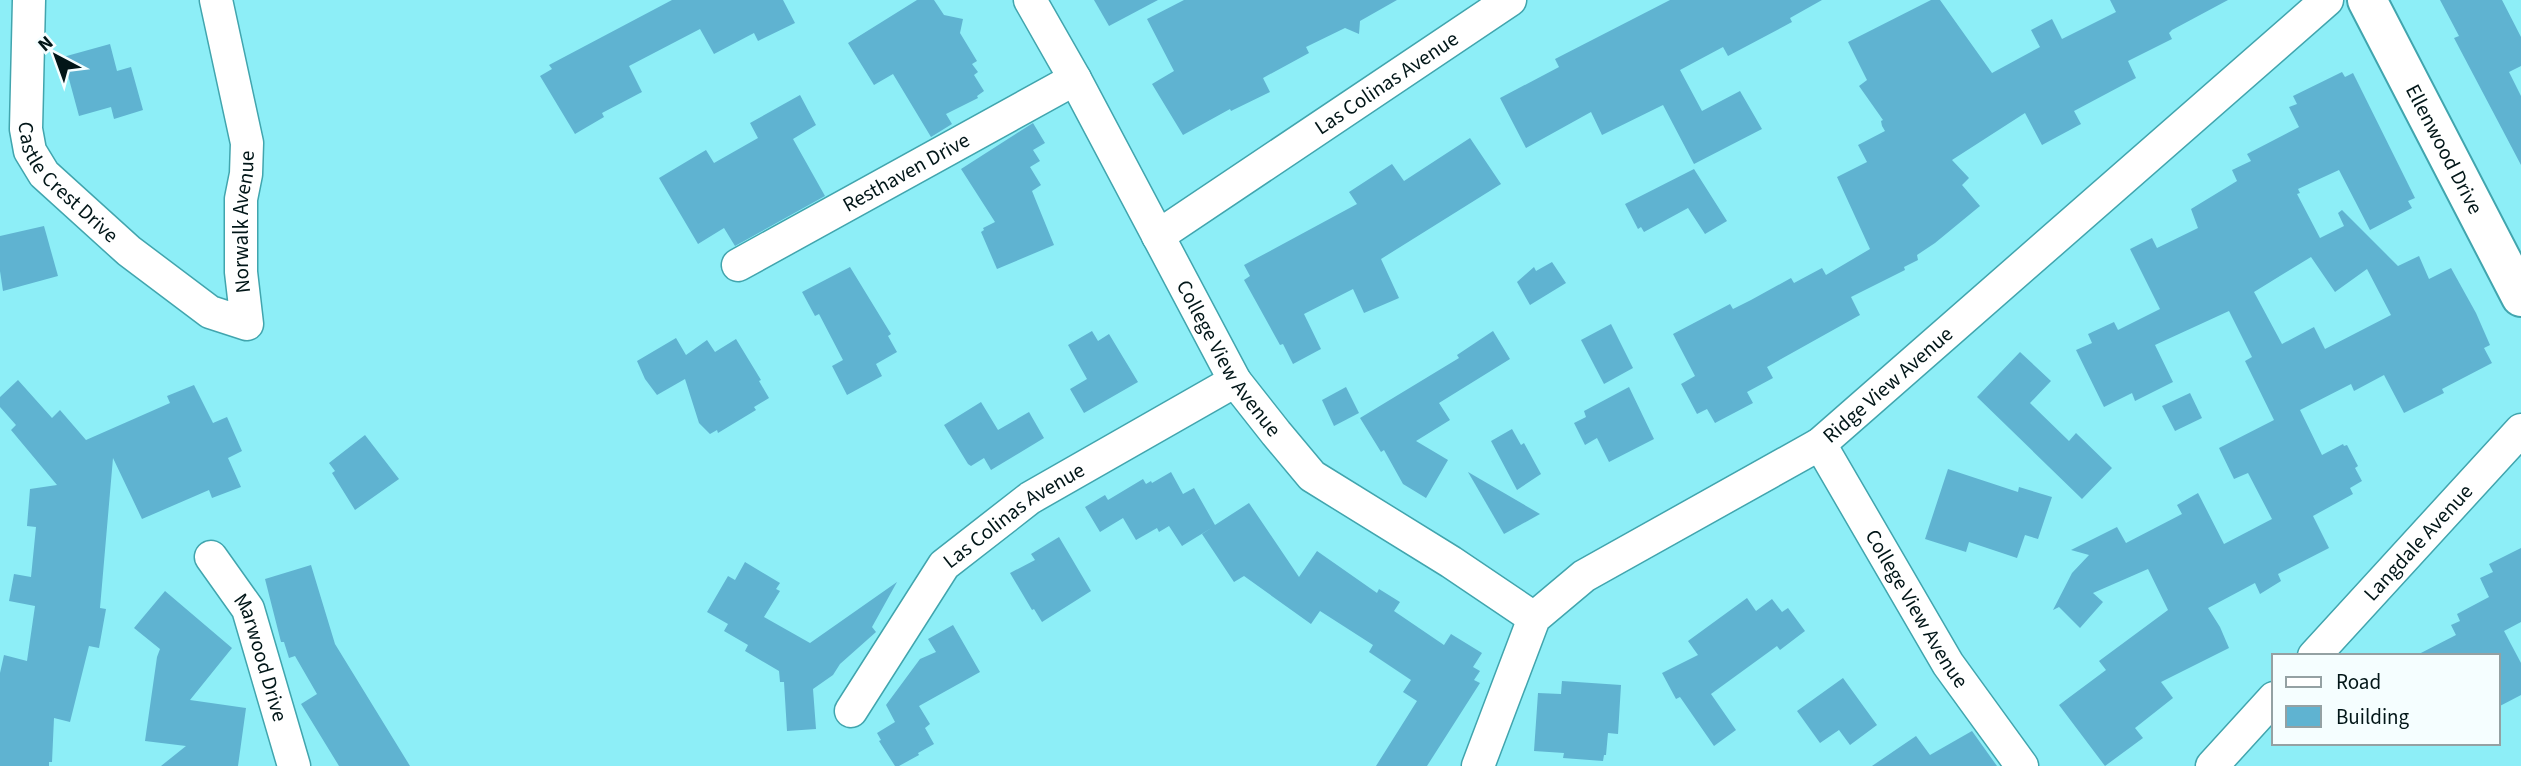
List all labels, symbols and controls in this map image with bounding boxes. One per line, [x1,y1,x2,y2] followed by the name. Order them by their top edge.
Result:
[21,21,91,91] north arrow
[1308,24,1464,142] street label: Las Colinas Avenue
[32,30,59,59] text: N
[2398,79,2491,219] street label: Ellenwood Drive
[11,121,125,250] street label: Castle Crest Drive
[837,125,975,219] street label: Resthaven Drive
[225,150,262,295] street label: Norwalk Avenue
[1169,274,1288,443] street label: College View Avenue
[1816,319,1959,450] street label: Ridge View Avenue
[936,455,1090,576] street label: Las Colinas Avenue
[2356,477,2480,608] street label: Langdale Avenue
[1858,524,1976,694] street label: College View Avenue
[226,587,295,725] street label: Marwood Drive
[2272,654,2500,745] legend
[2336,667,2381,697] text: Road
[2336,702,2410,732] text: Building

